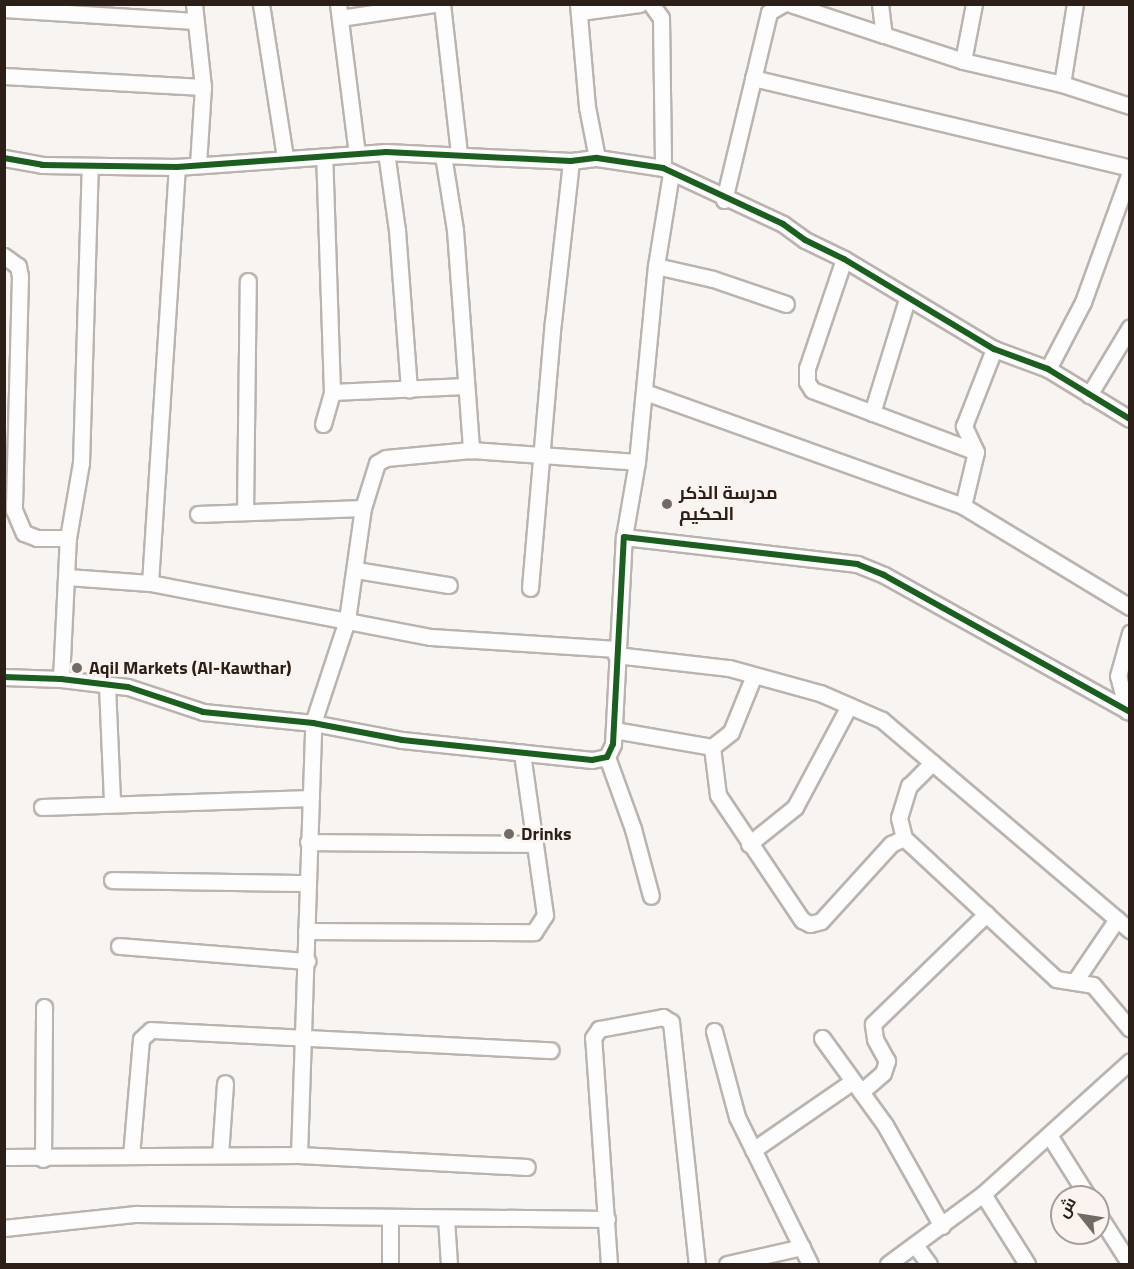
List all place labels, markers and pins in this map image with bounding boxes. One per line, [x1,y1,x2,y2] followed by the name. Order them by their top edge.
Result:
[679,483,778,526] place label: مدرسة الذكر الحكيم
[660,497,674,511] marker: مدرسة الذكر الحكيم
[89,657,292,679] place label: Aqil Markets (Al-Kawthar)
[70,661,84,675] marker: Aqil Markets (Al-Kawthar)
[521,823,572,845] place label: Drinks
[502,827,516,841] marker: Drinks

